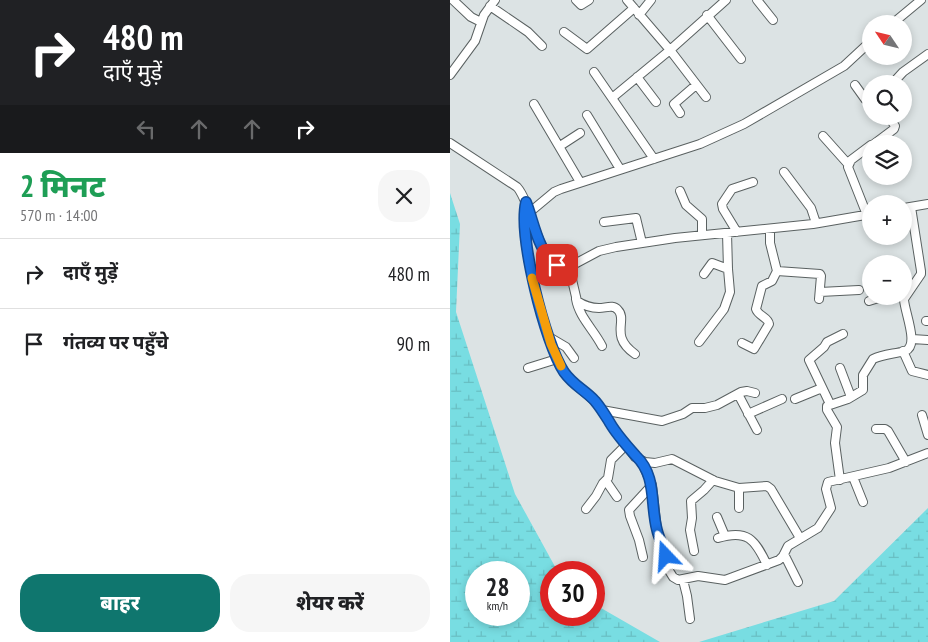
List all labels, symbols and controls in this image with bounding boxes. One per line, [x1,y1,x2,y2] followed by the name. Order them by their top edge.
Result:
[103,14,184,60] text: 480 m
[862,15,912,65] north arrow
[862,15,912,305] map controls
[20,20,85,85] icon: right
[103,58,162,86] text: दाएँ मुड़ें
[862,75,912,125] button: search
[132,115,160,143] icon: left
[185,115,213,143] icon: ahead
[238,115,266,143] icon: ahead
[291,115,319,143] icon: right
[862,135,912,185] button: layers
[20,166,105,205] text: 2 मिनट
[378,170,430,222] button: close
[862,195,912,245] button: +
[20,205,98,225] text: 570 m · 14:00
[536,244,578,286] pin
[543,251,571,279] icon: arrive
[862,255,912,305] button: −
[20,260,48,288] icon: right
[63,260,118,284] text: दाएँ मुड़ें
[388,262,430,286] text: 480 m
[20,330,48,358] icon: arrive
[63,330,168,354] text: गंतव्य पर पहुँचे
[397,332,430,356] text: 90 m
[639,529,691,581] position arrow
[540,561,605,626] speed limit sign: 30
[486,571,509,603] text: 28
[20,574,220,632] button: बाहर
[230,574,430,632] button: शेयर करें
[487,598,508,613] text: km/h

